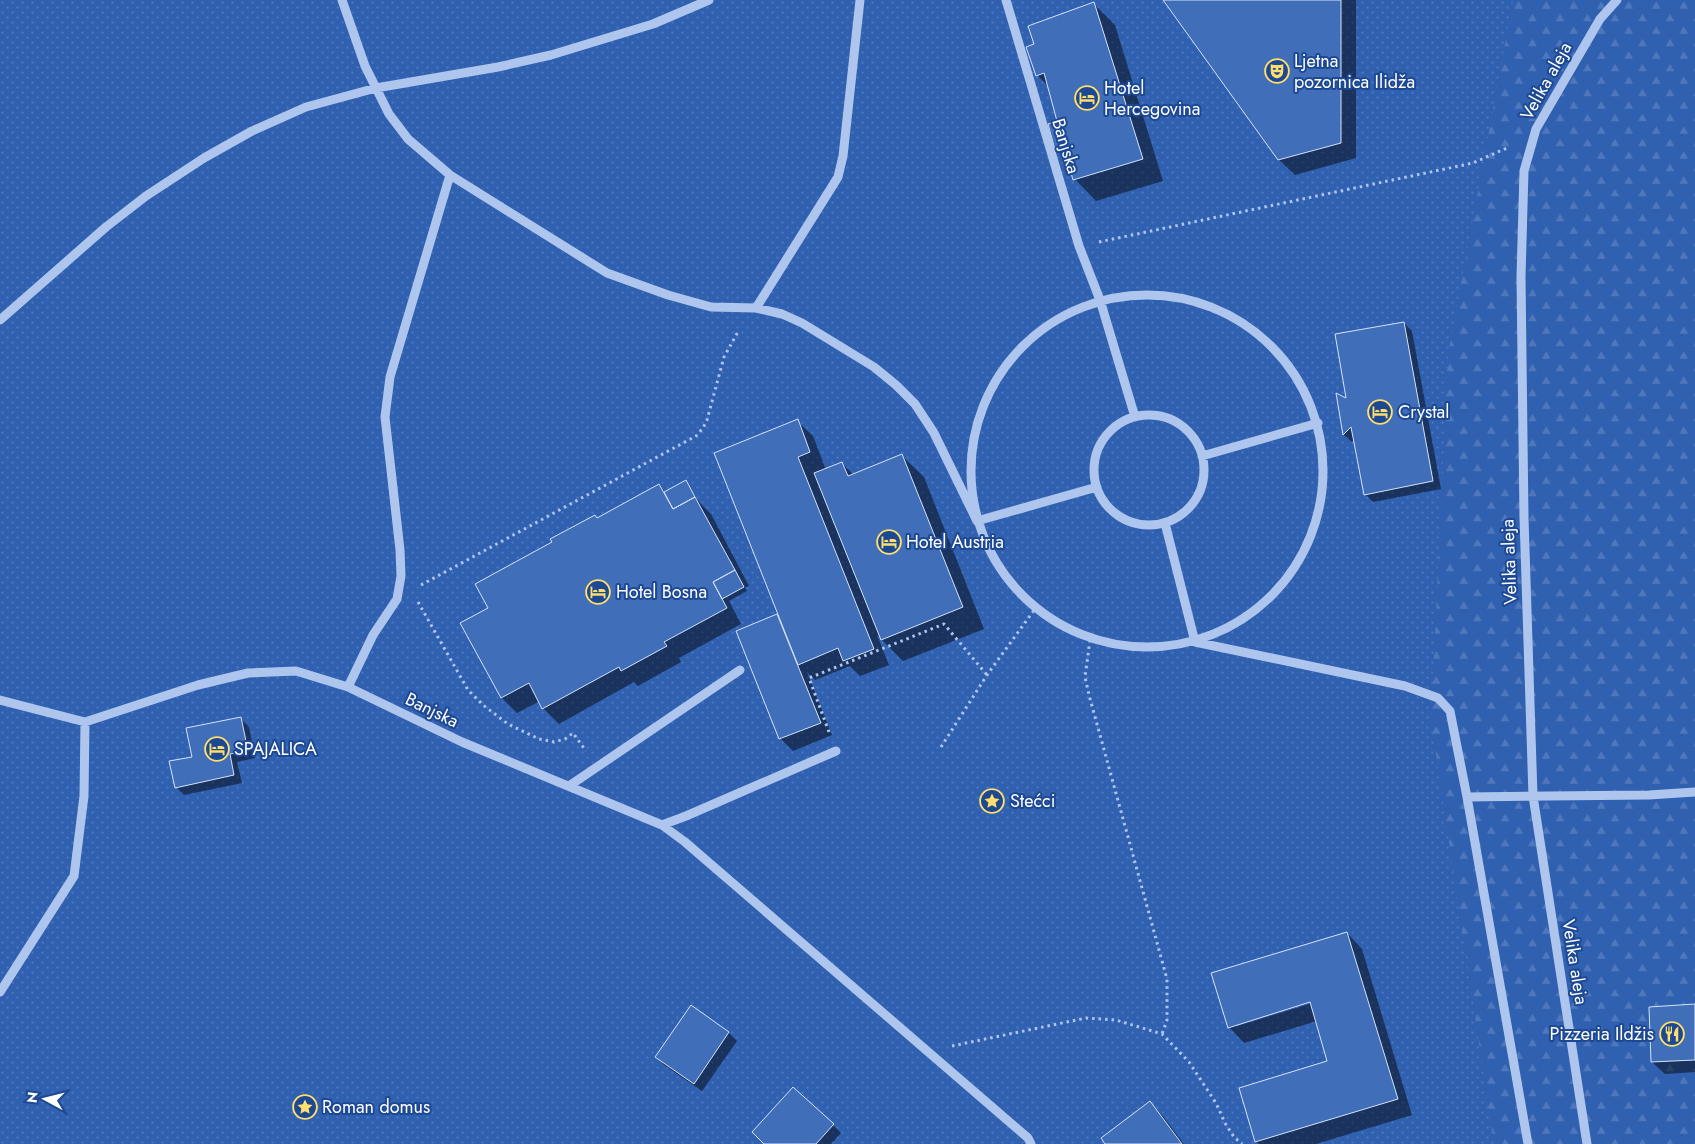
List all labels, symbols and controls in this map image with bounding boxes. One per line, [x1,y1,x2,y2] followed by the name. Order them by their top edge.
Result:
[1514,37,1578,125] street label: Velika aleja
[1294,48,1415,95] place label: Ljetna pozornica Ilidža
[1264,58,1290,84] theatre icon: Ljetna pozornica Ilidža
[1104,75,1200,122] place label: Hotel Hercegovina
[1074,85,1100,111] hotel icon: Hotel Hercegovina
[1045,115,1087,177] street label: Banjska
[1367,399,1393,425] hotel icon: Crystal
[1398,399,1449,425] place label: Crystal
[1495,519,1523,605] street label: Velika aleja
[876,529,902,555] hotel icon: Hotel Austria
[906,529,1004,555] place label: Hotel Austria
[585,579,611,605] hotel icon: Hotel Bosna
[616,579,707,605] place label: Hotel Bosna
[401,686,463,734] street label: Banjska
[204,736,230,762] hotel icon: SPAJALICA
[234,736,317,762] place label: SPAJALICA
[979,788,1005,814] place icon: Stećci
[1010,788,1055,814] place label: Stećci
[1555,918,1595,1006] street label: Velika aleja
[1549,1021,1654,1047] place label: Pizzeria Ildžis
[1659,1021,1685,1047] restaurant icon: Pizzeria Ildžis
[20,1074,70,1124] north arrow
[21,1091,43,1104] text: N
[292,1094,318,1120] place icon: Roman domus
[322,1094,430,1120] place label: Roman domus

